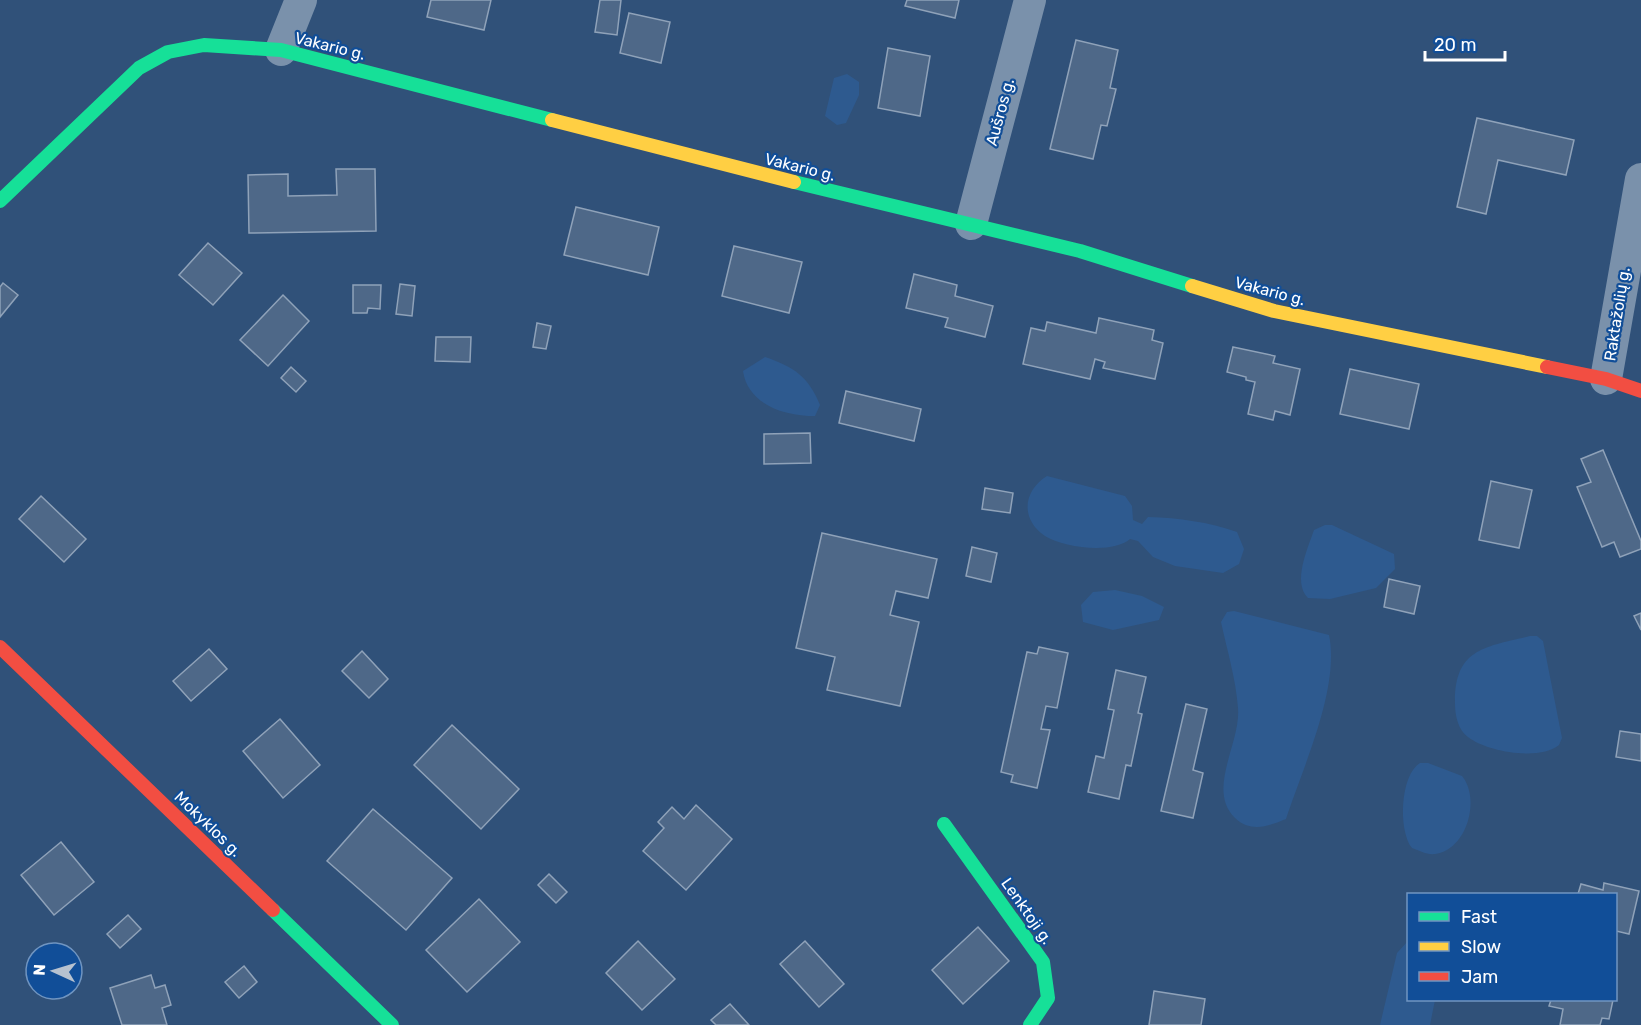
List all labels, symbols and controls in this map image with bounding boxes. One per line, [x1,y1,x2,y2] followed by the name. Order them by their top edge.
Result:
[1425,24,1504,62] scale bar
[293,28,367,64] street label: Vakario g.
[1434,34,1476,56] text: 20 m
[982,76,1018,148] street label: Aušros g.
[763,149,837,185] street label: Vakario g.
[1600,266,1634,362] street label: Raktažolių g.
[1233,273,1307,309] street label: Vakario g.
[170,787,246,861] street label: Mokyklos g.
[997,874,1057,948] street label: Lenktoji g.
[1407,893,1617,1001] legend
[1461,906,1497,928] text: Fast
[1461,936,1501,958] text: Slow
[24,941,84,1001] north arrow
[30,964,49,976] text: N
[1461,966,1498,988] text: Jam

